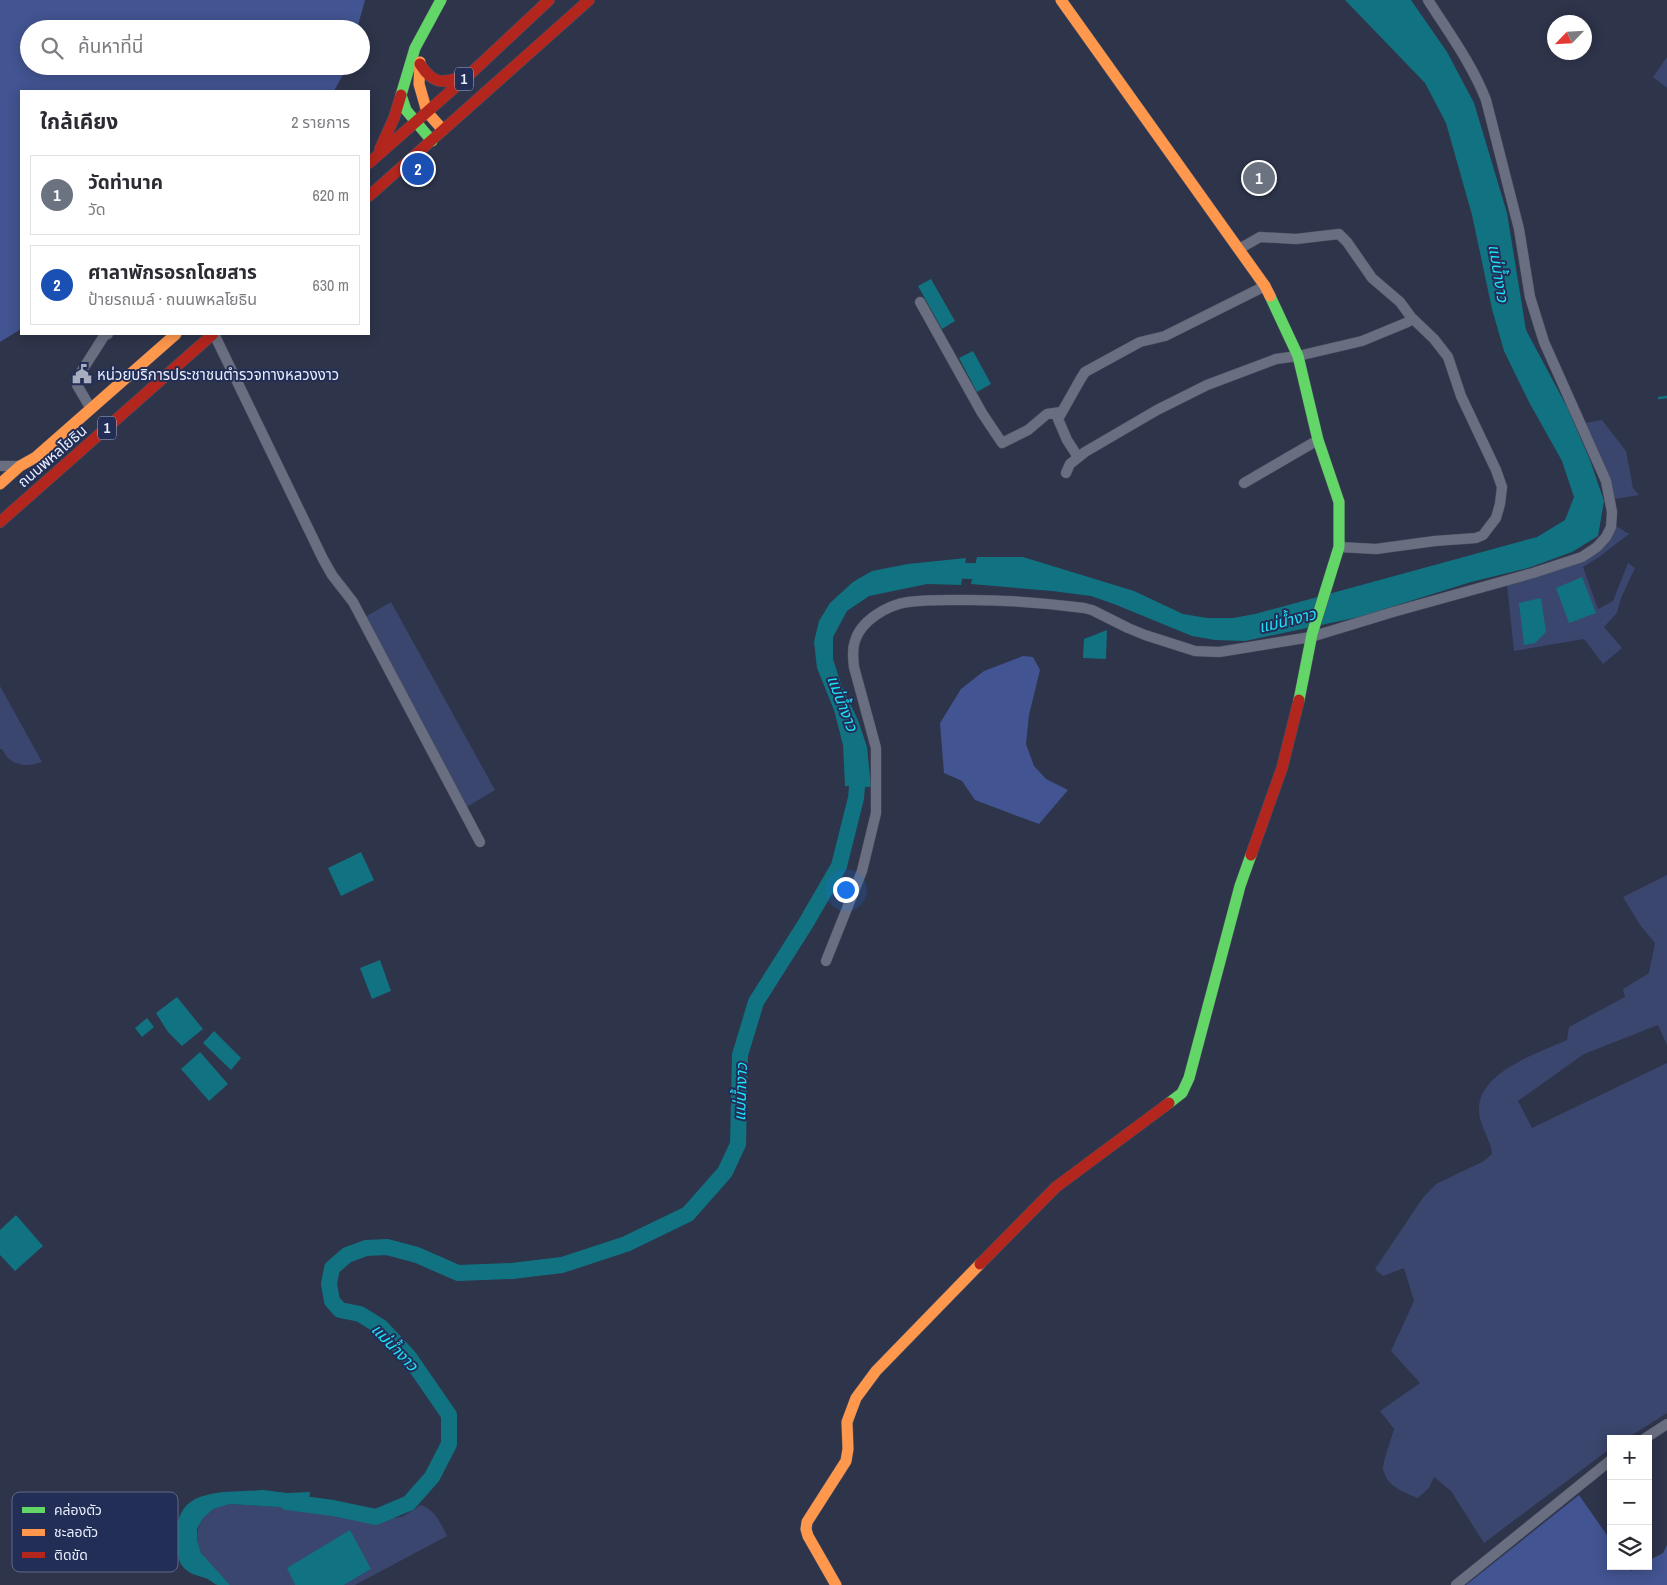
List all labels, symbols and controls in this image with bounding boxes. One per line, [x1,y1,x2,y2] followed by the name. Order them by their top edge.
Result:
[1547,15,1592,60] north arrow
[20,20,370,75] search box
[78,33,143,59] text: ค้นหาที่นี่
[38,34,66,62] icon: search
[455,68,473,90] road number: 1
[40,107,118,136] text: ใกล้เคียง
[291,111,350,133] text: 2 รายการ
[402,150,434,188] pin: 2
[1243,159,1275,197] pin: 1
[88,169,163,195] text: วัดท่านาค
[53,184,61,206] text: 1
[313,184,349,206] text: 620 m
[88,198,106,220] text: วัด
[1484,243,1515,305] water label: แม่น้ำงาว
[88,259,257,285] text: ศาลาพักรอรถโดยสาร
[53,274,61,296] text: 2
[313,274,349,296] text: 630 m
[88,288,257,310] text: ป้ายรถเมล์ · ถนนพหลโยธิน
[71,363,93,385] public building icon: หน่วยบริการประชาชนตำรวจทางหลวงงาว
[97,364,339,385] place label: หน่วยบริการประชาชนตำรวจทางหลวงงาว
[98,416,116,439] road number: 1
[13,420,91,492] street label: ถนนพหลโยธิน
[1256,602,1319,638] water label: แม่น้ำงาว
[822,672,864,735] water label: แม่น้ำงาว
[833,877,859,903] your location
[728,1061,752,1121] water label: แม่น้ำงาว
[367,1318,424,1376] water label: แม่น้ำงาว
[1607,1435,1652,1570] map controls
[1607,1435,1652,1480] button: +
[1607,1480,1652,1525] button: −
[12,1492,178,1572] legend
[54,1501,102,1519] text: คล่องตัว
[54,1523,98,1541] text: ชะลอตัว
[1607,1525,1652,1570] button: layers
[54,1546,88,1564] text: ติดขัด

